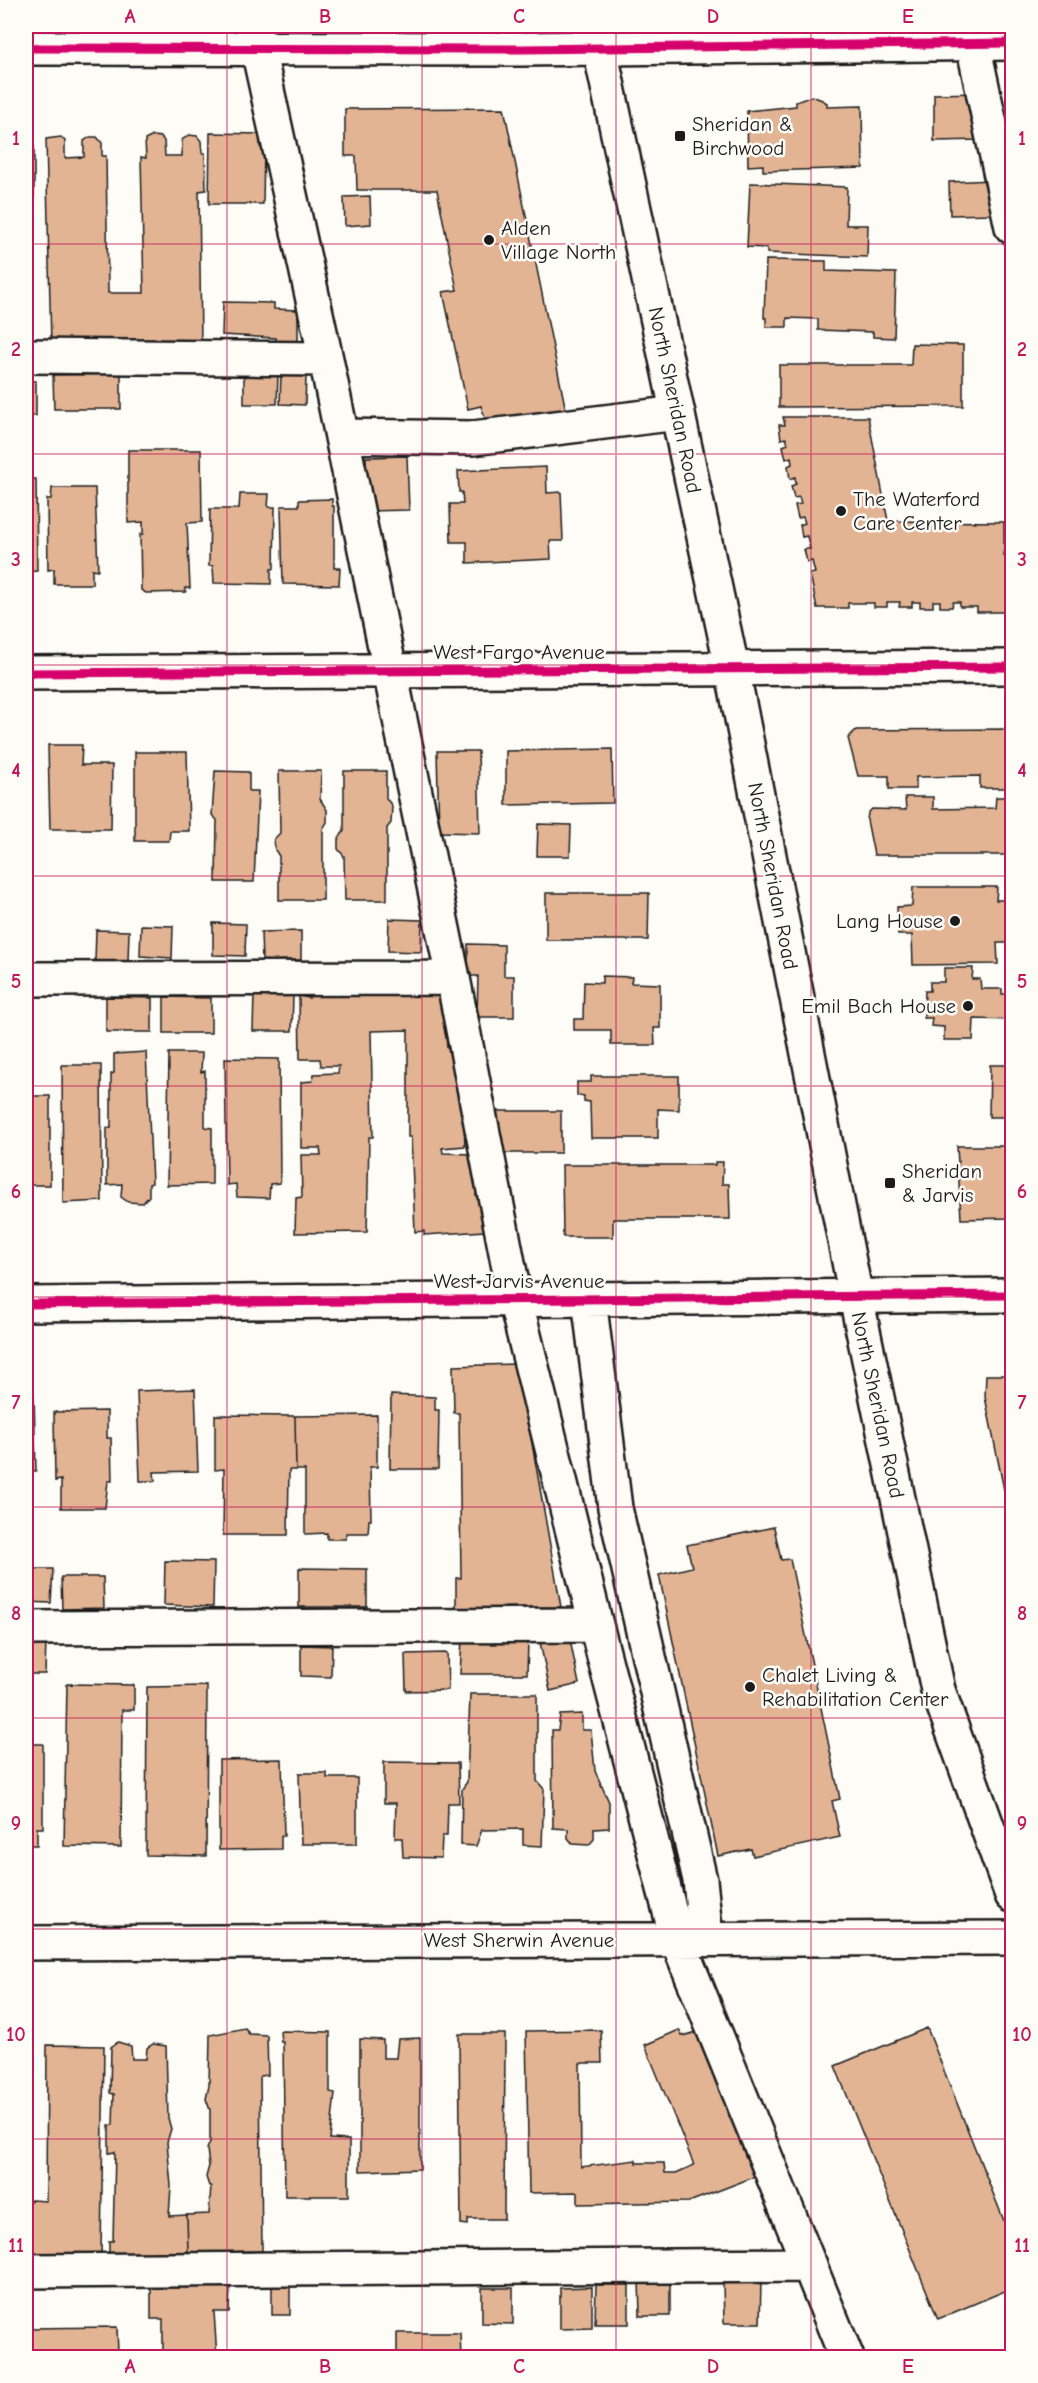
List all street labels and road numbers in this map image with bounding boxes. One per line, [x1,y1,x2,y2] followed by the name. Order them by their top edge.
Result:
[644,305,706,495] street label: North Sheridan Road
[433,640,605,664] street label: West Fargo Avenue
[743,780,803,972] street label: North Sheridan Road
[433,1269,605,1293] street label: West Jarvis Avenue
[847,1310,909,1500] street label: North Sheridan Road
[424,1928,614,1952] street label: West Sherwin Avenue

